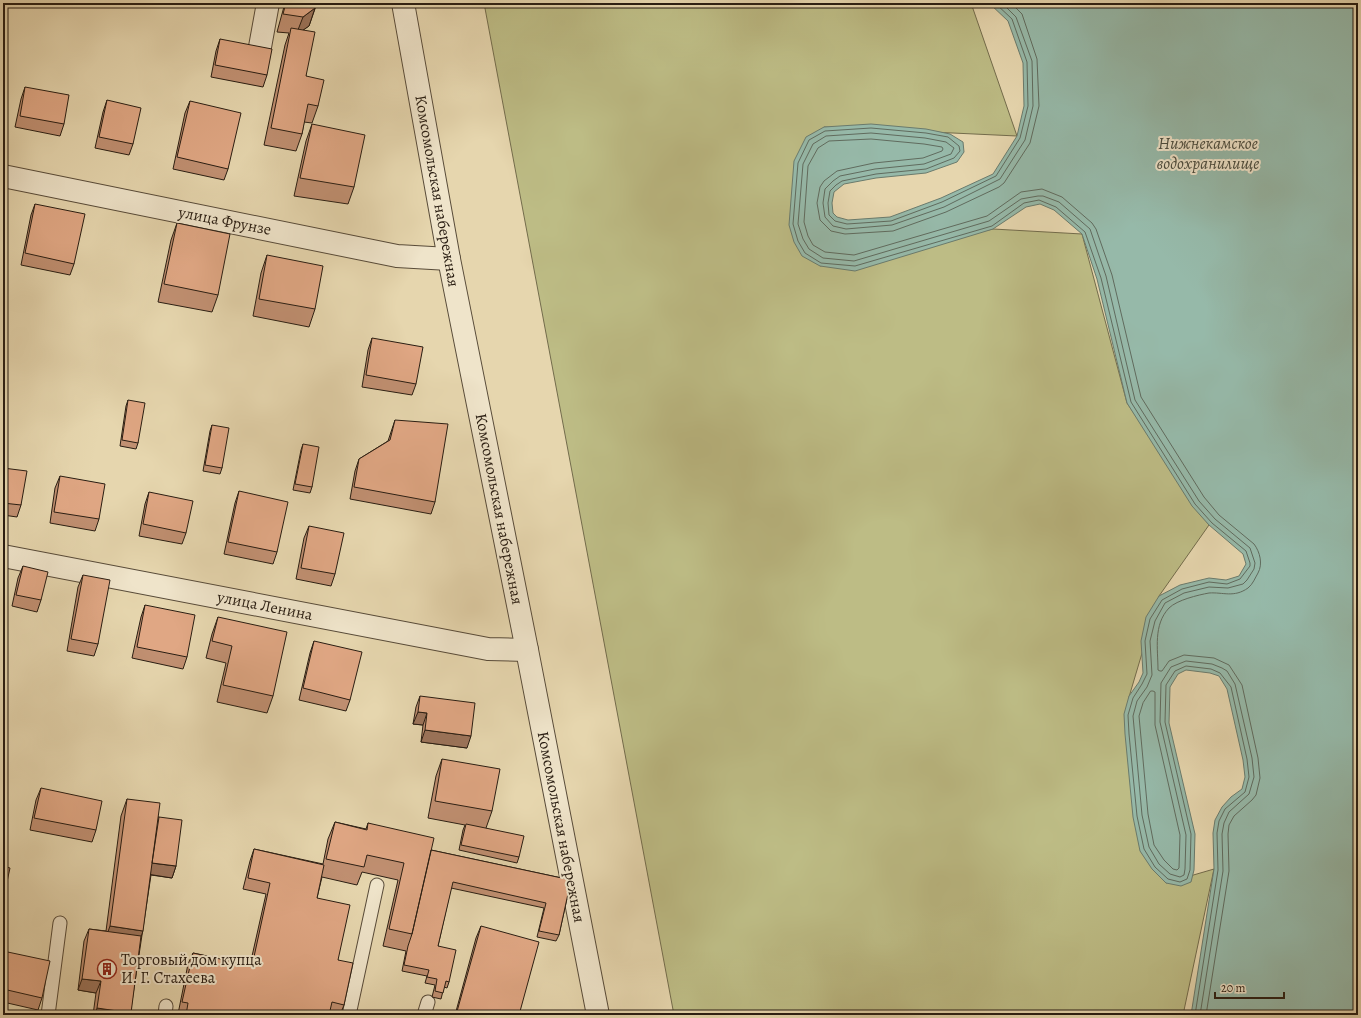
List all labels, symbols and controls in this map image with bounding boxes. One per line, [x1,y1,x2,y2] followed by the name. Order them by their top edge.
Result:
[409,93,465,289] street label: Комсомольская набережная
[1157,132,1259,175] water label: Нижнекамское водохранилище
[176,201,273,241] street label: улица Фрунзе
[470,411,528,607] street label: Комсомольская набережная
[214,586,315,626] street label: улица Ленина
[532,729,590,925] street label: Комсомольская набережная
[121,949,262,989] place label: Торговый дом купца И. Г. Стахеева
[96,958,118,980] building icon: Торговый дом купца И. Г. Стахеева
[1215,974,1284,1000] scale bar
[1221,980,1245,996] text: 20 m

